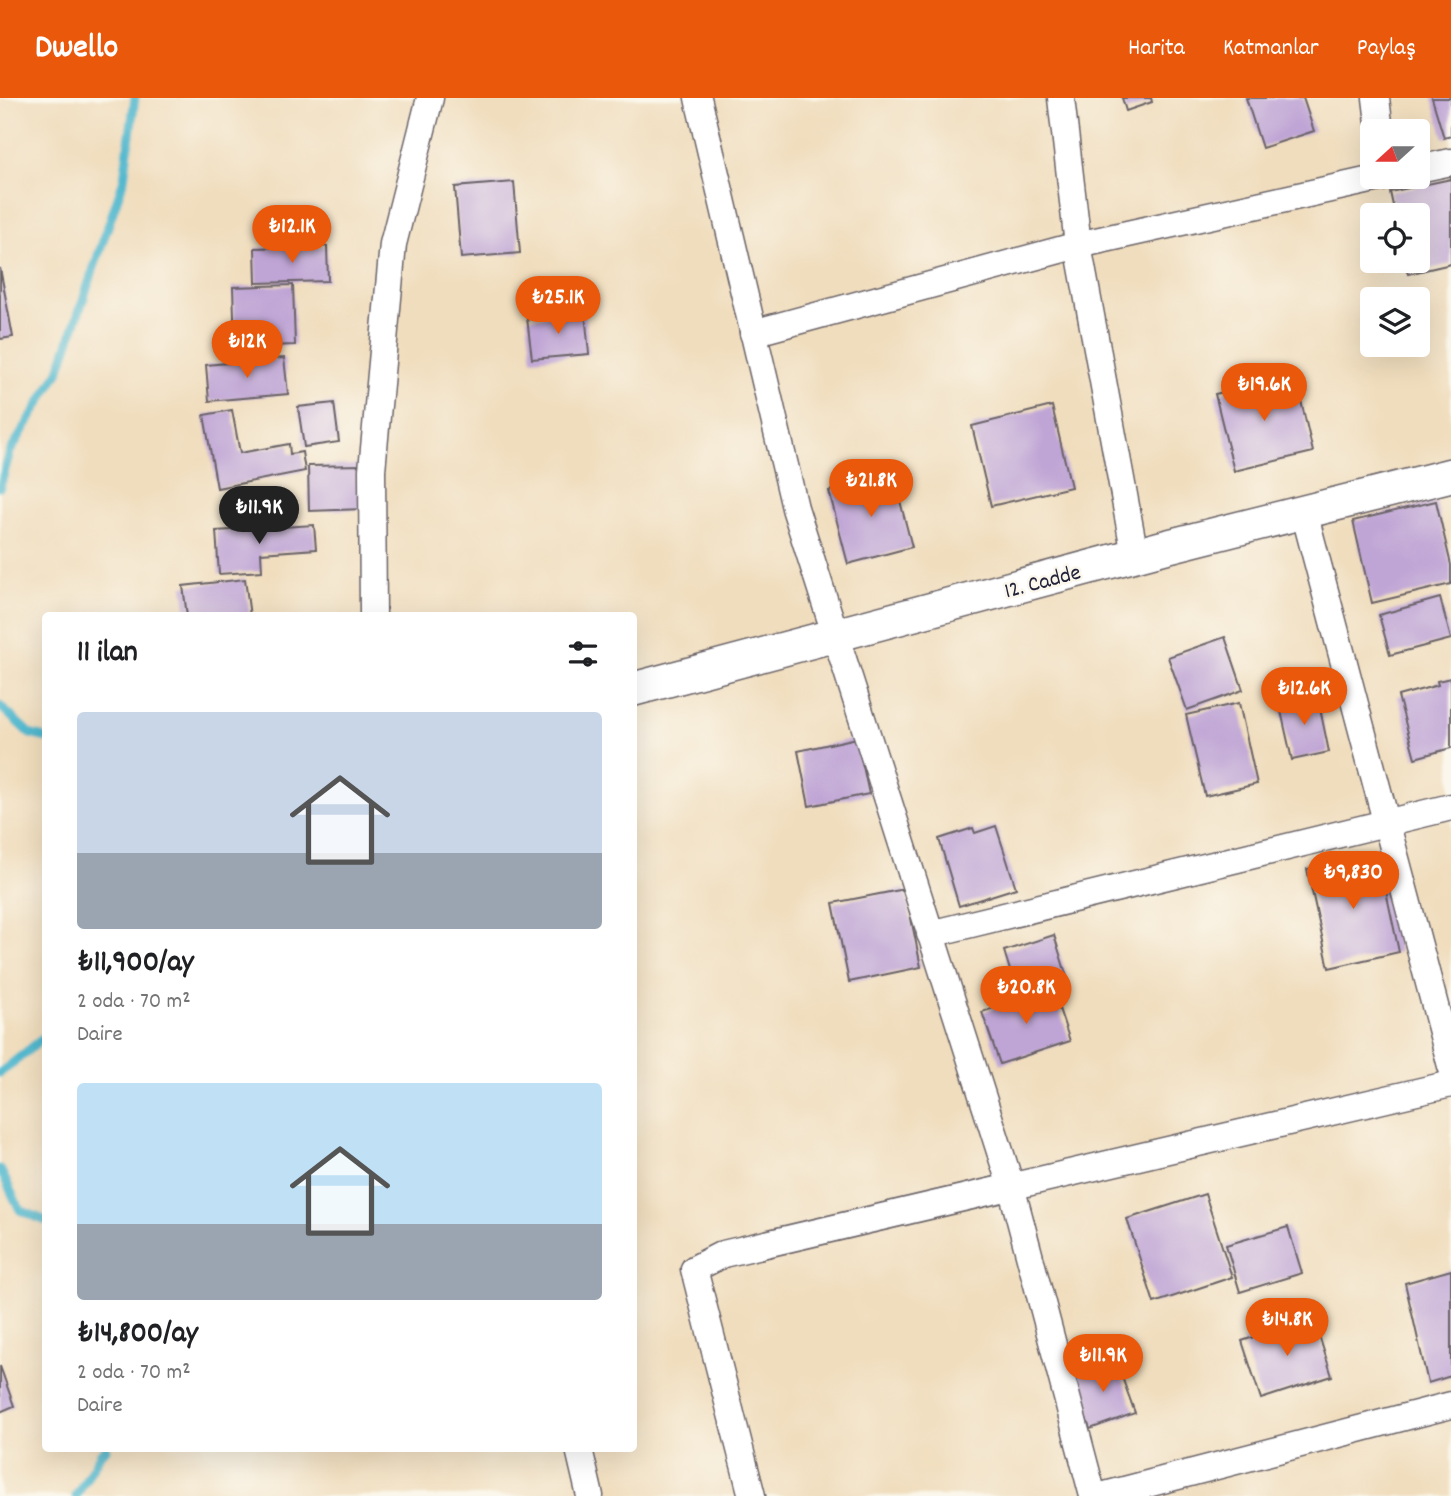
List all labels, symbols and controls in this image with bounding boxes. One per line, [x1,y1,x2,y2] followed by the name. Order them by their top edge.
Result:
[35,26,118,73] text: Dwello
[1128,32,1185,66] text: Harita
[1223,32,1319,66] text: Katmanlar
[1357,32,1416,66] text: Paylaş
[1360,119,1430,189] north arrow
[1360,119,1430,357] map controls
[1360,203,1430,273] button: locate
[235,206,349,265] pin: ₺12.1K
[268,211,316,244] text: ₺12.1K
[501,276,615,336] pin: ₺25.1K
[532,282,585,315] text: ₺25.1K
[1360,287,1430,357] button: layers
[206,320,288,380] pin: ₺12K
[228,326,266,359] text: ₺12K
[1207,364,1321,423] pin: ₺19.6K
[1237,369,1291,402] text: ₺19.6K
[814,460,928,519] pin: ₺21.8K
[845,465,897,498] text: ₺21.8K
[202,486,316,546] pin: ₺11.9K
[235,492,283,525] text: ₺11.9K
[1001,557,1085,609] street label: 12. Cadde
[77,633,138,676] text: 11 ilan
[564,635,602,673] icon: filters
[1247,668,1361,727] pin: ₺12.6K
[1277,673,1331,706] text: ₺12.6K
[277,757,403,883] icon: home
[1296,852,1410,911] pin: ₺9,830
[1323,857,1383,890] text: ₺9,830
[77,943,194,986] text: ₺11,900/ay
[969,967,1083,1026] pin: ₺20.8K
[996,972,1056,1005] text: ₺20.8K
[77,986,191,1019] text: 2 oda · 70 m²
[77,1019,123,1052] text: Daire
[277,1128,403,1254] icon: home
[1230,1298,1344,1358] pin: ₺14.8K
[1261,1304,1313,1337] text: ₺14.8K
[77,1314,198,1357] text: ₺14,800/ay
[1046,1334,1160,1394] pin: ₺11.9K
[1079,1340,1127,1373] text: ₺11.9K
[77,1357,191,1390] text: 2 oda · 70 m²
[77,1390,123,1423] text: Daire

